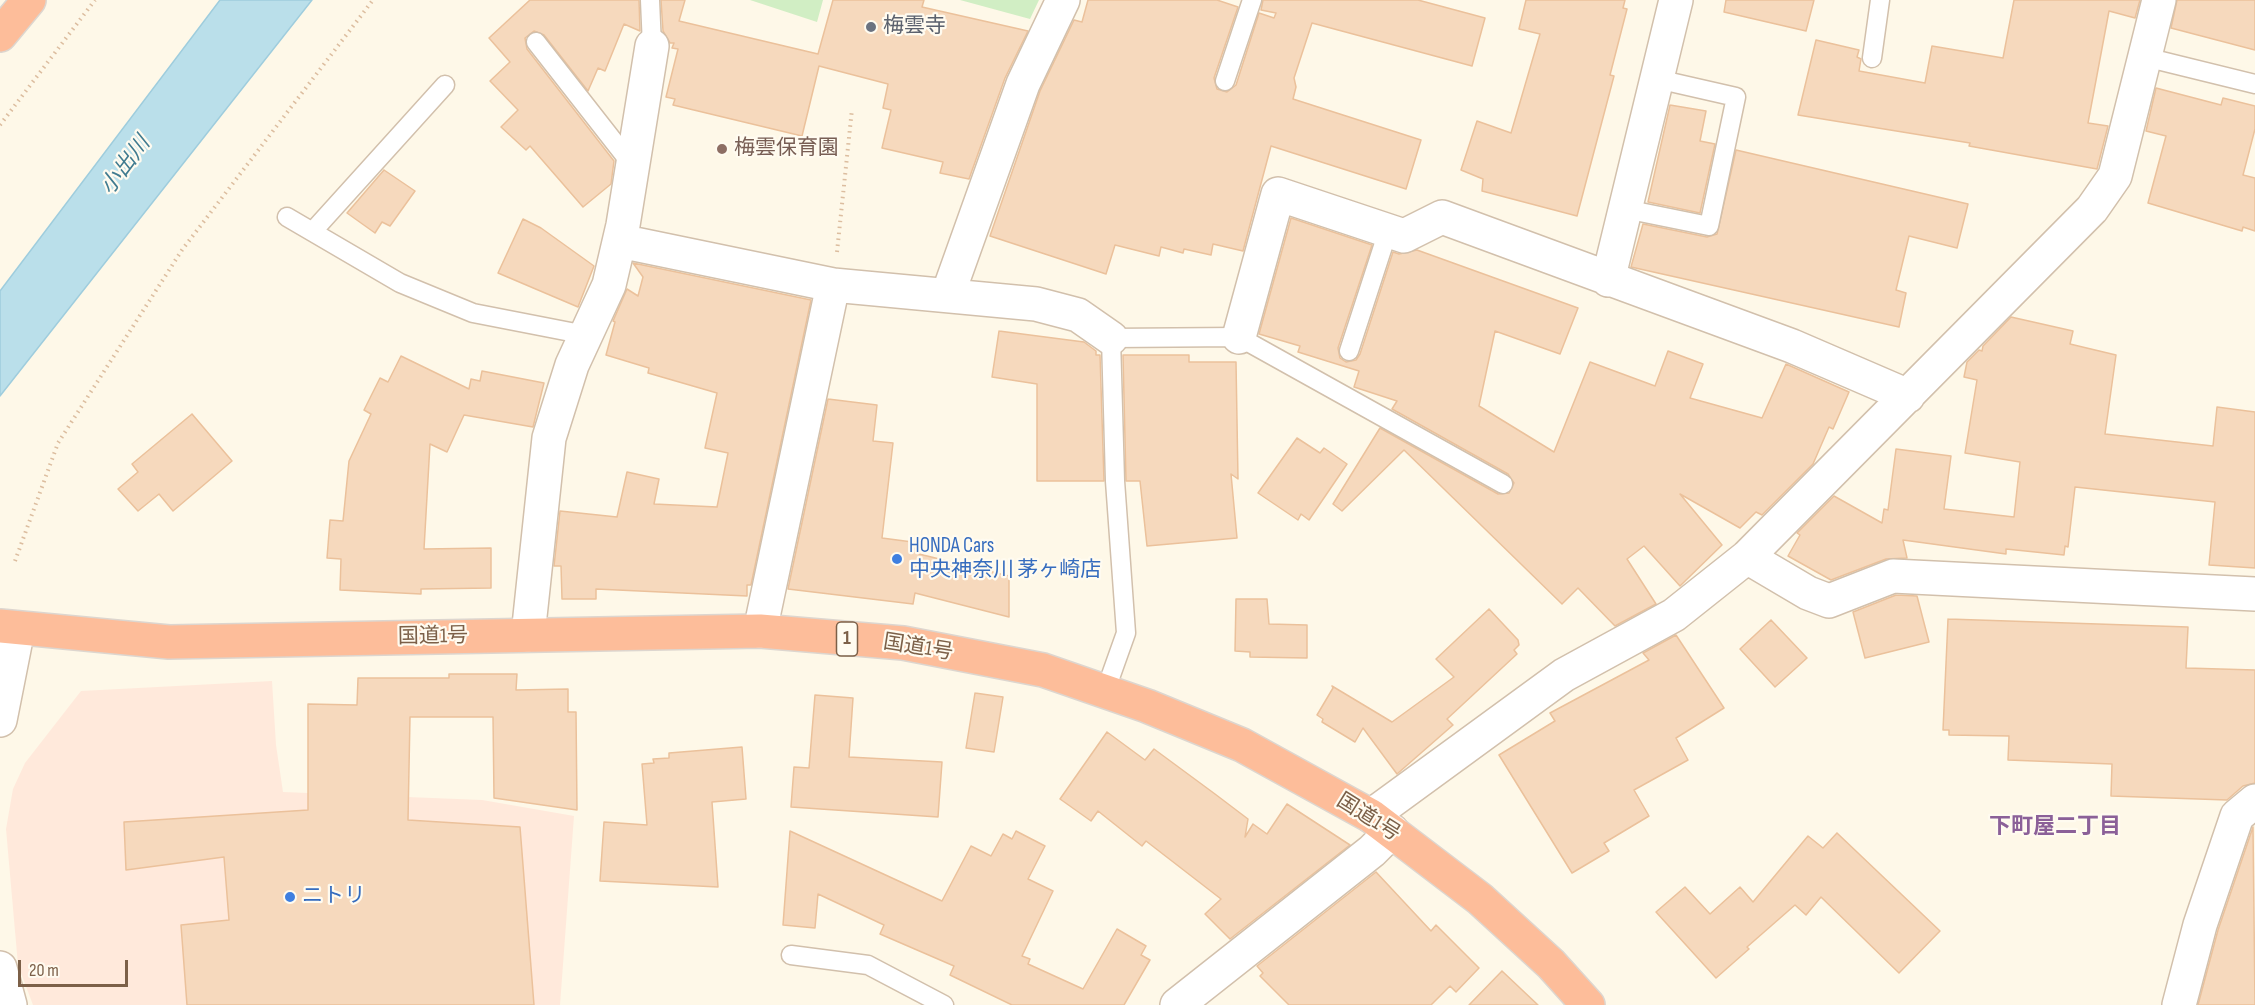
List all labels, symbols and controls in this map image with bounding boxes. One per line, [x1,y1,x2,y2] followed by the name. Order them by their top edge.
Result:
[883,14,946,40] place label: 梅雲寺
[864,20,878,34] marker: 梅雲寺
[96,132,156,200] water label: 小出川
[734,136,839,162] place label: 梅雲保育園
[715,142,729,156] marker: 梅雲保育園
[909,534,1101,584] place label: HONDA Cars 中央神奈川 茅ヶ崎店
[890,552,904,566] marker: HONDA Cars 中央神奈川 茅ヶ崎店
[836,622,858,656] road number: 1
[398,624,468,650] street label: 国道1号
[881,630,955,666] street label: 国道1号
[1331,789,1405,847] street label: 国道1号
[1989,814,2121,840] district label: 下町屋二丁目
[302,884,365,910] place label: ニトリ
[283,890,297,904] marker: ニトリ
[21,948,130,986] scale bar
[29,960,59,981] text: 20 m

